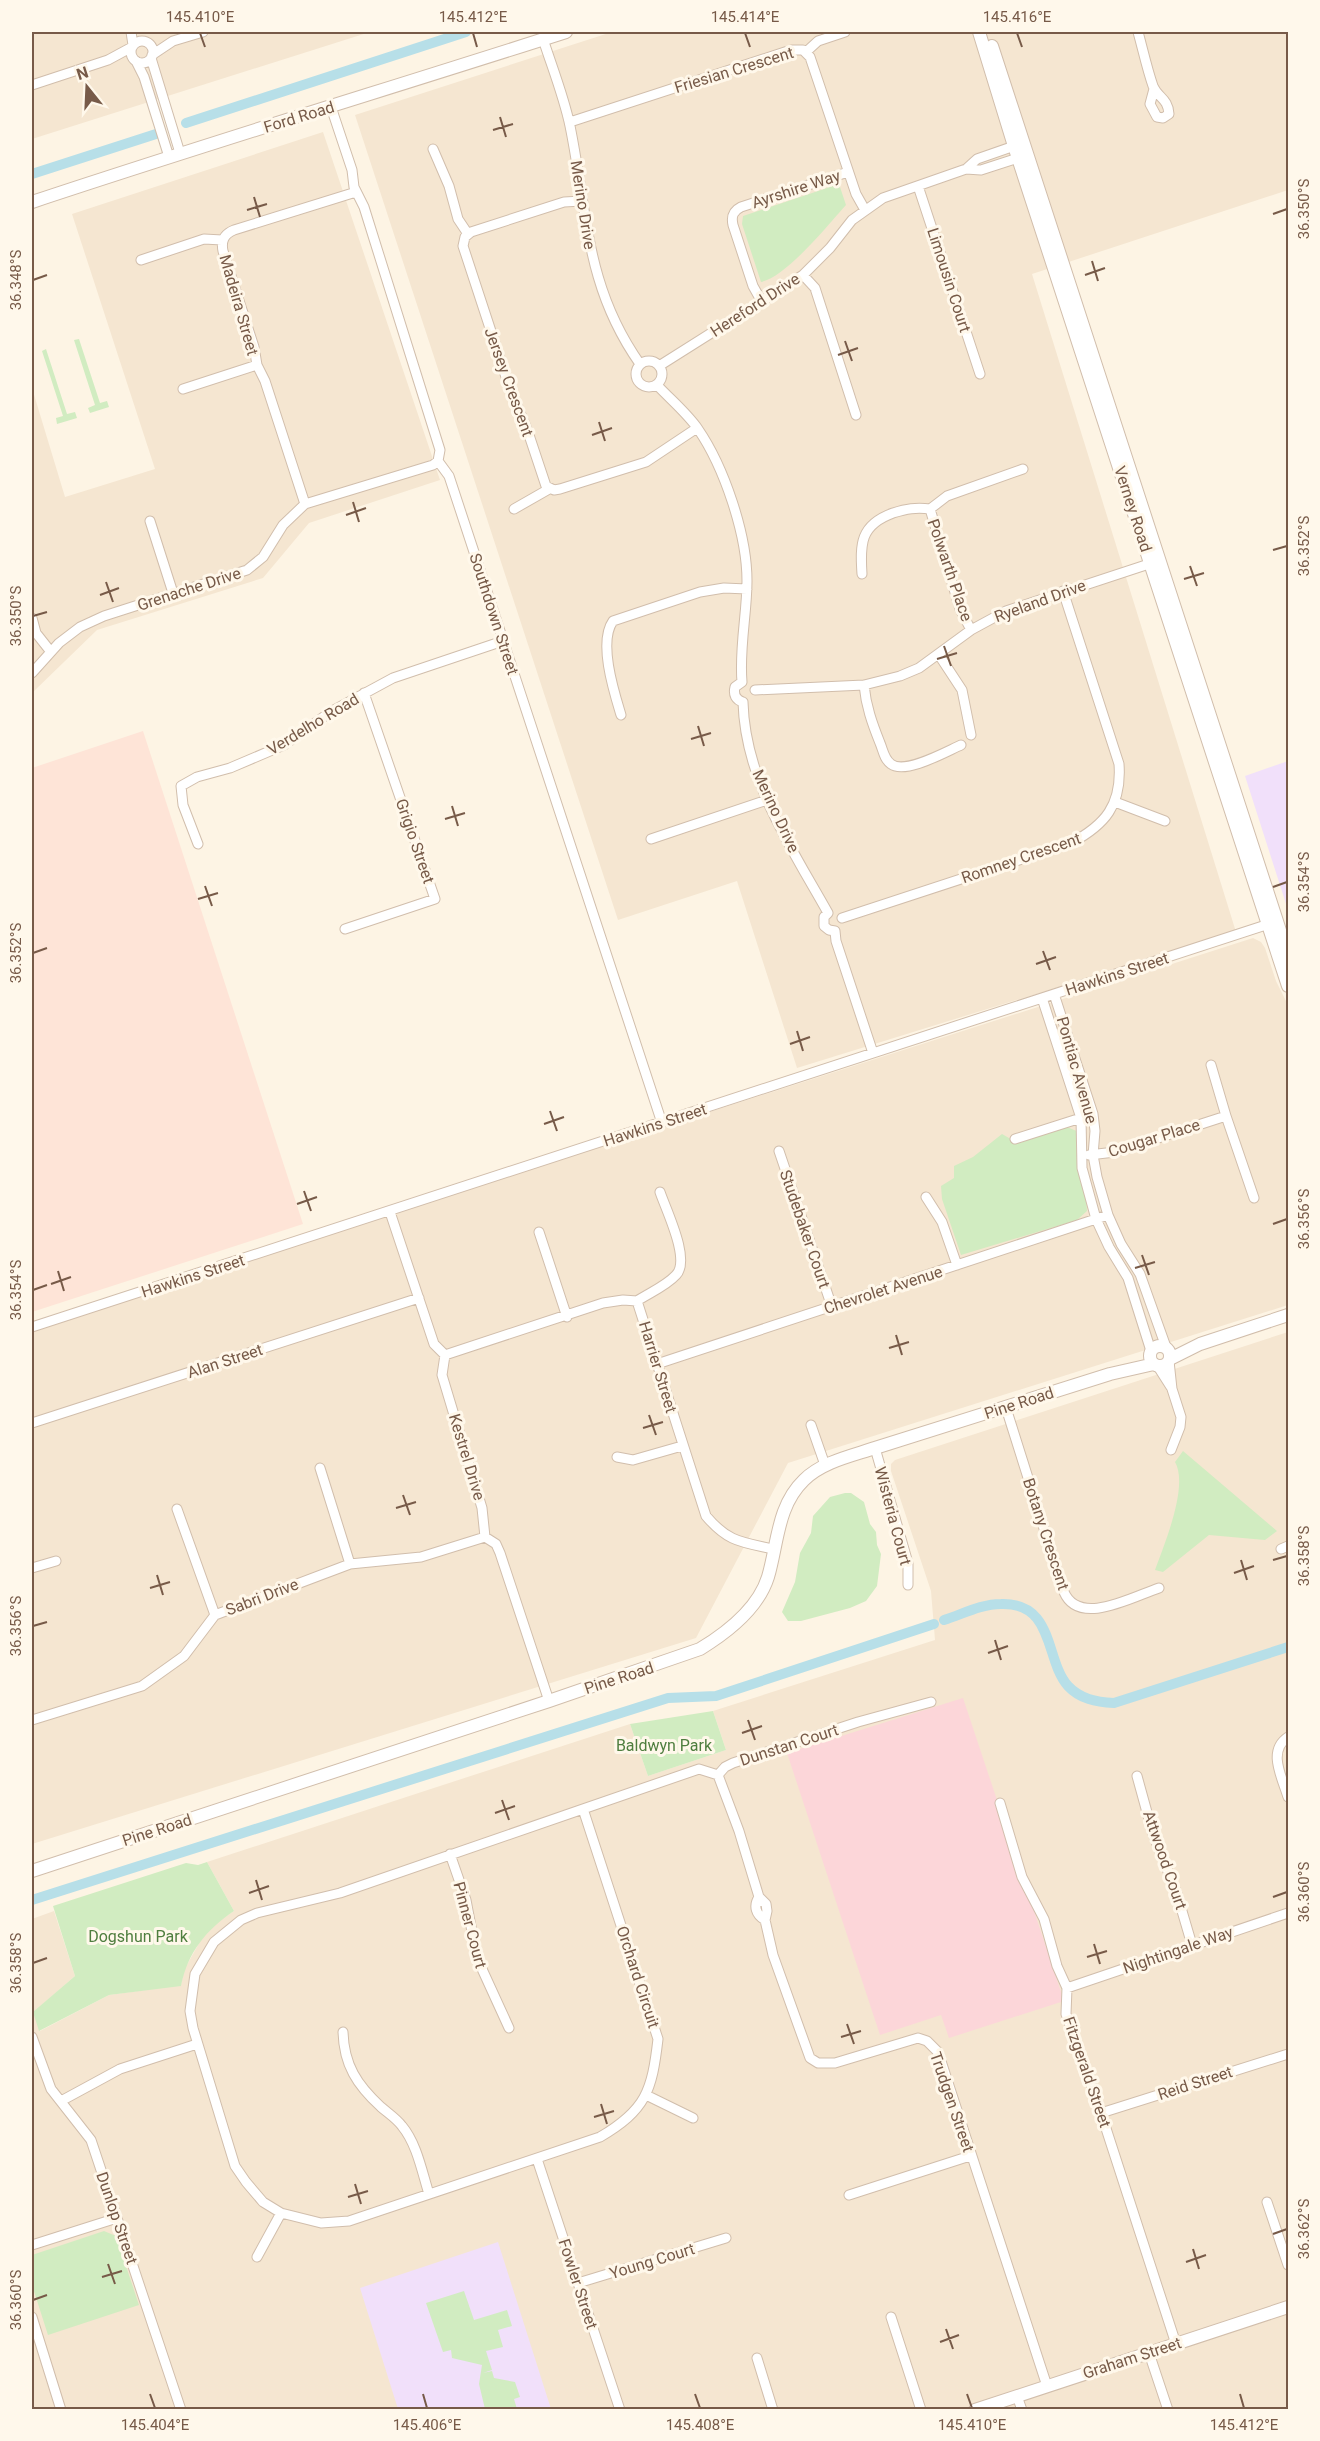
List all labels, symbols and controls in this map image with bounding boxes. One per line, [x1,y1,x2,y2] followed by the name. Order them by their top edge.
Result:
[166,8,235,26] text: 145.410°E
[439,8,508,26] text: 145.412°E
[711,8,780,26] text: 145.414°E
[983,8,1052,26] text: 145.416°E
[672,43,796,97] street label: Friesian Crescent
[57,57,117,117] north arrow
[74,62,91,84] text: N
[261,97,337,137] street label: Ford Road
[567,159,599,251] street label: Merino Drive
[749,166,843,212] street label: Ayrshire Way
[1295,179,1313,239] text: 36.350°S
[923,225,975,335] street label: Limousin Court
[7,250,25,310] text: 36.348°S
[216,252,262,358] street label: Madeira Street
[707,269,803,341] street label: Hereford Drive
[481,325,537,439] street label: Jersey Crescent
[1110,464,1156,554] street label: Verney Road
[924,516,976,624] street label: Polwarth Place
[1295,516,1313,576] text: 36.352°S
[465,551,523,677] street label: Southdown Street
[135,563,243,615] street label: Grenache Drive
[992,576,1088,626] street label: Ryeland Drive
[7,586,25,646] text: 36.350°S
[264,689,362,759] street label: Verdelho Road
[748,766,804,856] street label: Merino Drive
[392,796,438,886] street label: Grigio Street
[959,829,1083,887] street label: Romney Crescent
[1295,852,1313,912] text: 36.354°S
[7,923,25,983] text: 36.352°S
[1063,948,1171,1000] street label: Hawkins Street
[1053,1014,1101,1126] street label: Pontiac Avenue
[601,1099,709,1151] street label: Hawkins Street
[1106,1115,1202,1161] street label: Cougar Place
[776,1167,834,1291] street label: Studebaker Court
[1295,1189,1313,1249] text: 36.356°S
[139,1250,247,1302] street label: Hawkins Street
[7,1260,25,1320] text: 36.354°S
[821,1262,945,1318] street label: Chevrolet Avenue
[635,1319,681,1415] street label: Harrier Street
[185,1340,265,1382] street label: Alan Street
[982,1383,1056,1423] street label: Pine Road
[445,1411,489,1503] street label: Kestrel Drive
[871,1465,915,1567] street label: Wisteria Court
[1019,1476,1073,1592] street label: Botany Crescent
[1295,1526,1313,1586] text: 36.358°S
[223,1574,301,1620] street label: Sabri Drive
[7,1596,25,1656] text: 36.356°S
[582,1658,656,1698] street label: Pine Road
[737,1720,841,1770] street label: Dunstan Court
[616,1736,713,1755] park label: Baldwyn Park
[1139,1808,1191,1912] street label: Attwood Court
[120,1810,194,1850] street label: Pine Road
[1295,1862,1313,1922] text: 36.360°S
[449,1880,491,1970] street label: Pinner Court
[1120,1922,1236,1978] street label: Nightingale Way
[613,1923,663,2031] street label: Orchard Circuit
[88,1927,189,1946] park label: Dogshun Park
[7,1933,25,1993] text: 36.358°S
[1059,2014,1115,2130] street label: Fitzgerald Street
[926,2049,978,2155] street label: Trudgen Street
[1155,2062,1235,2104] street label: Reid Street
[92,2169,142,2267] street label: Dunlop Street
[1295,2199,1313,2259] text: 36.362°S
[554,2236,602,2332] street label: Fowler Street
[607,2239,697,2283] street label: Young Court
[7,2270,25,2330] text: 36.360°S
[1080,2333,1184,2383] street label: Graham Street
[121,2416,190,2434] text: 145.404°E
[393,2416,462,2434] text: 145.406°E
[666,2416,735,2434] text: 145.408°E
[938,2416,1007,2434] text: 145.410°E
[1210,2416,1279,2434] text: 145.412°E

